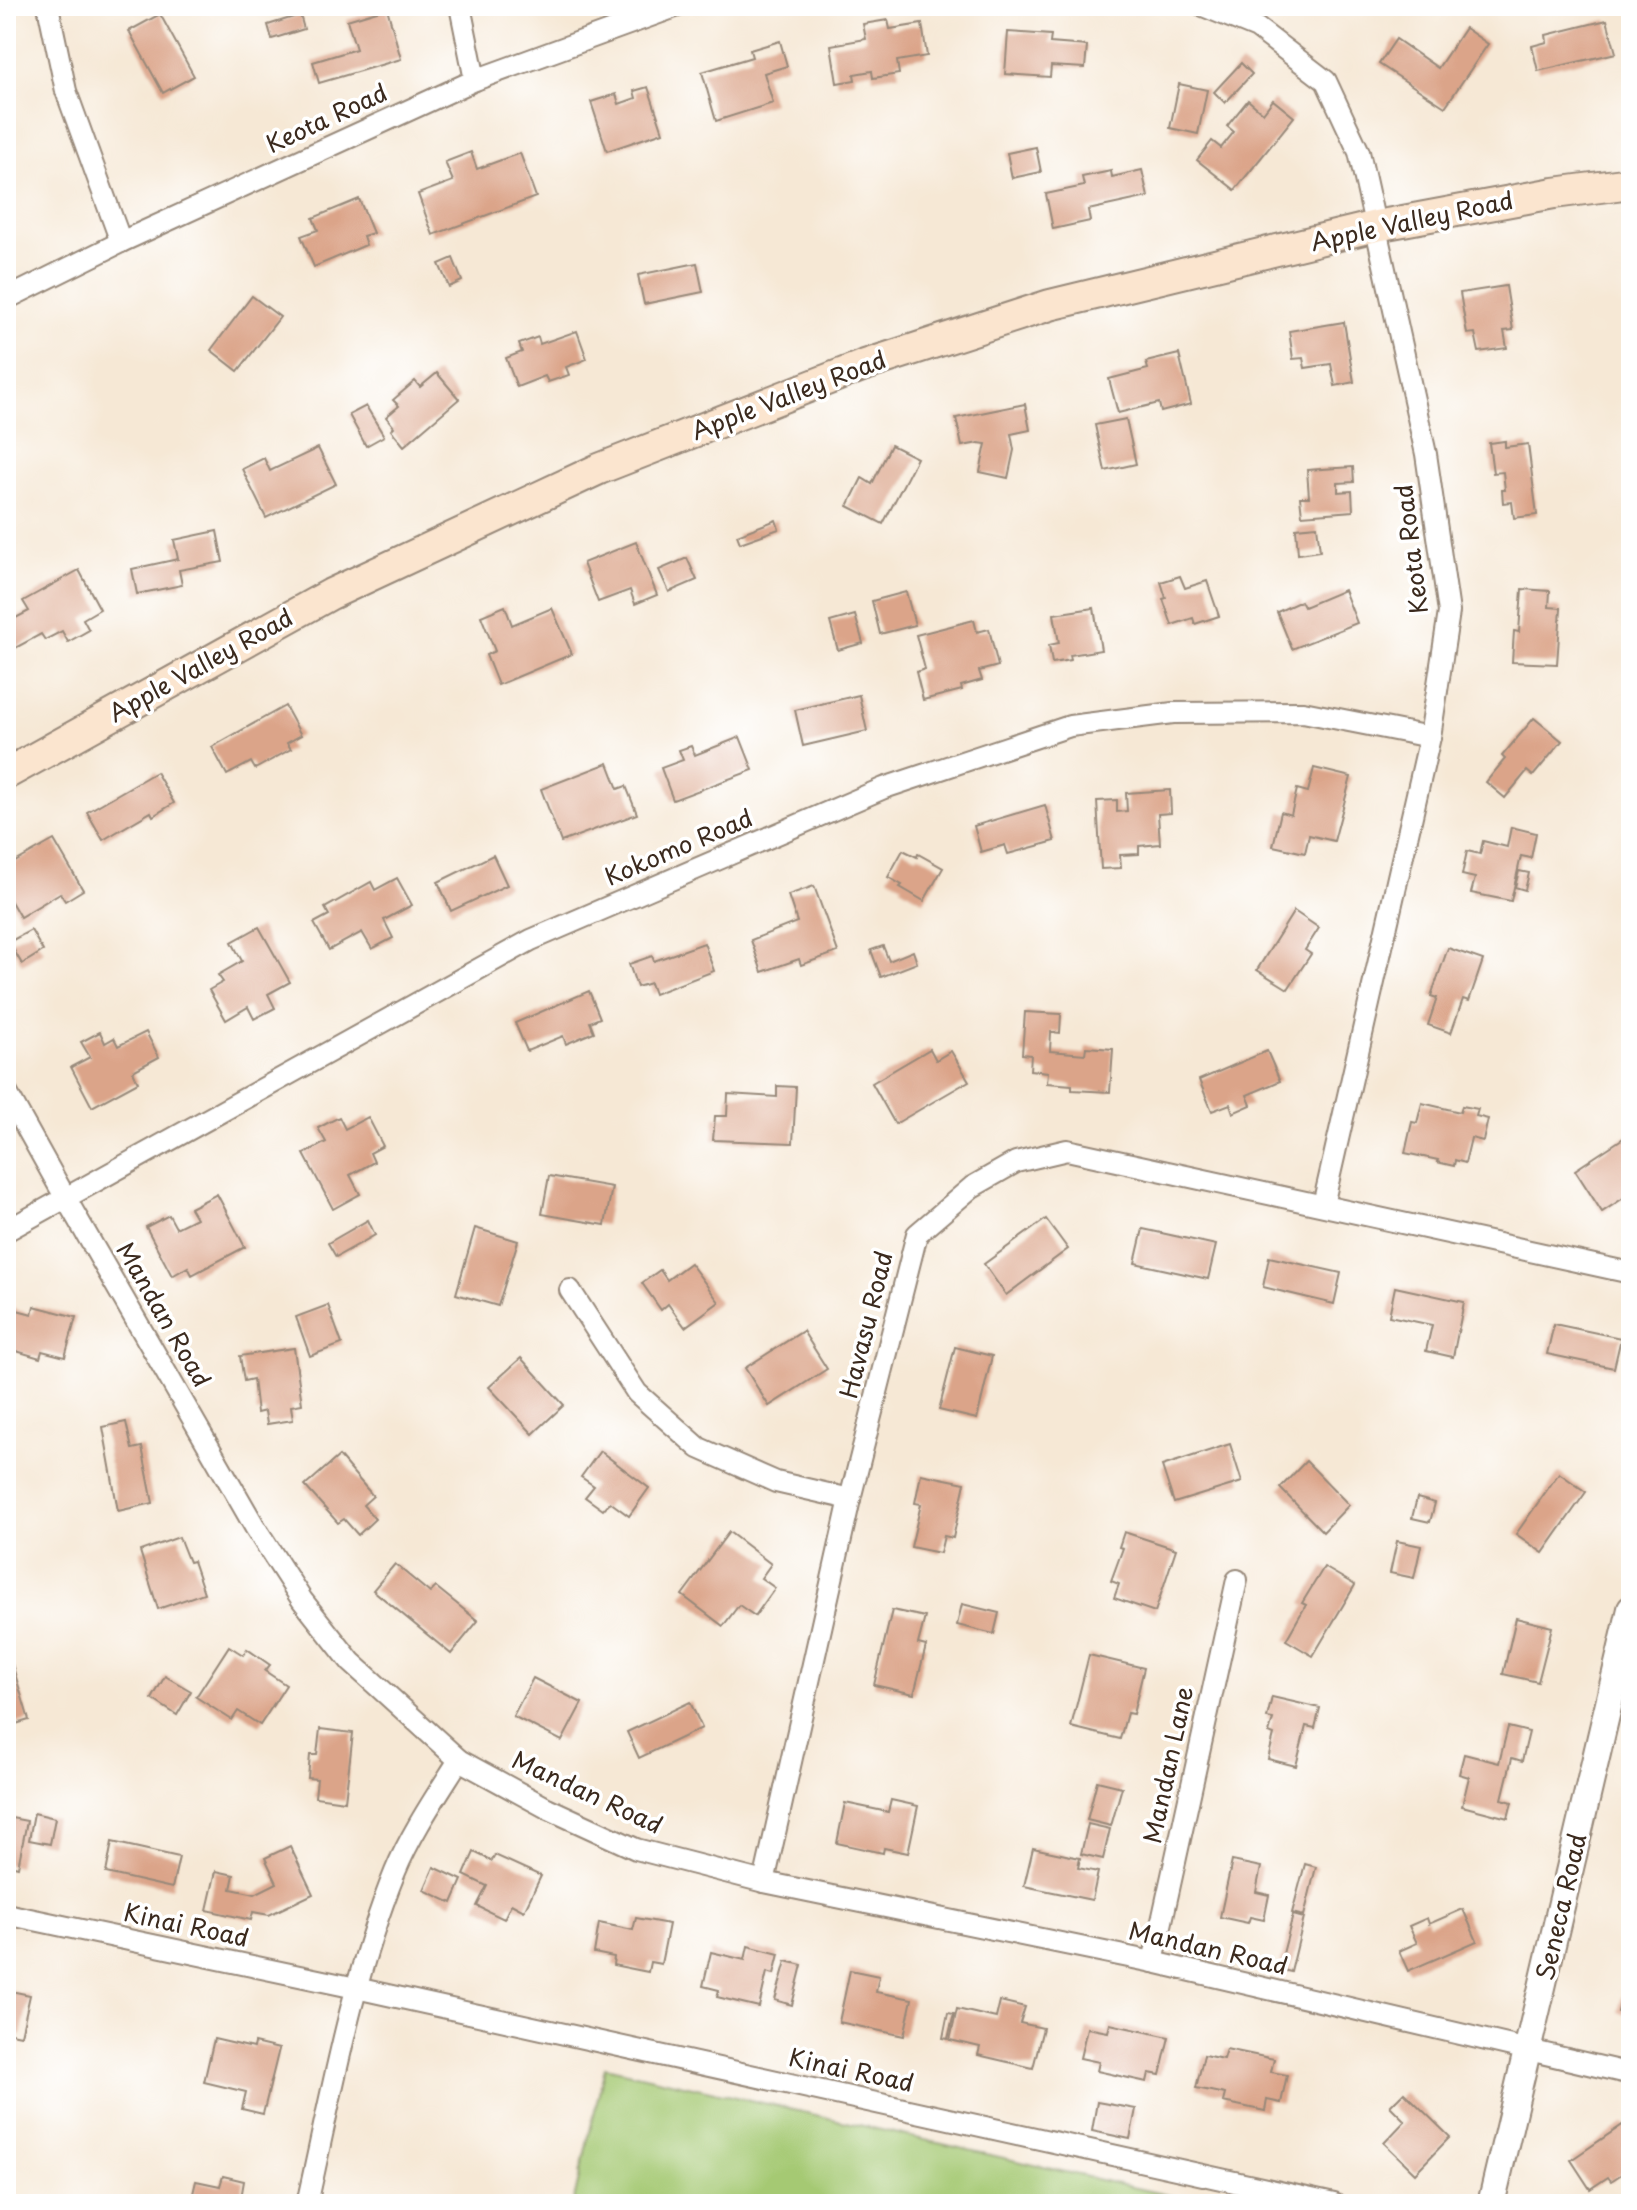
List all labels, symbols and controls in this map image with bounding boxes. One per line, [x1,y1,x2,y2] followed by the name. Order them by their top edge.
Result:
[259,73,393,161] street label: Keota Road
[1307,181,1516,259] street label: Apple Valley Road
[685,340,891,448] street label: Apple Valley Road
[1384,482,1436,616] street label: Keota Road
[101,598,299,730] street label: Apple Valley Road
[599,799,758,894] street label: Kokomo Road
[109,1235,221,1393] street label: Mandan Road
[829,1247,901,1402] street label: Havasu Road
[1133,1683,1201,1846] street label: Mandan Lane
[507,1741,669,1842] street label: Mandan Road
[1526,1829,1594,1984] street label: Seneca Road
[120,1893,252,1955] street label: Kinai Road
[1125,1911,1292,1983] street label: Mandan Road
[785,2038,917,2100] street label: Kinai Road

